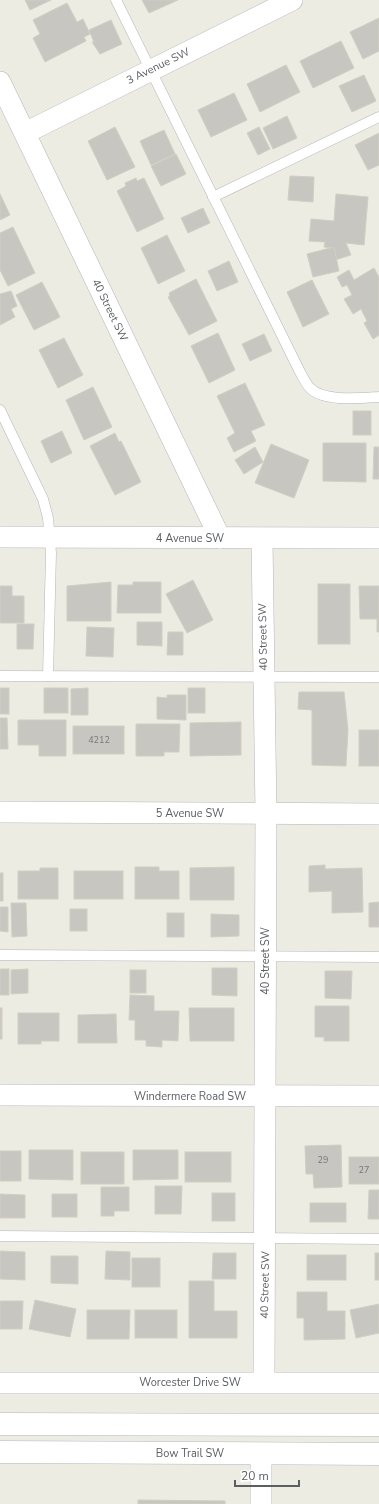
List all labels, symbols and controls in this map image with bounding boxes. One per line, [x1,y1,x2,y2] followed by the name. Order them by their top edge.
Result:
[124,44,192,88] street label: 3 Avenue SW
[88,276,132,344] street label: 40 Street SW
[156,531,224,546] street label: 4 Avenue SW
[255,603,271,671] street label: 40 Street SW
[88,734,110,746] house number: 4212
[156,806,224,821] street label: 5 Avenue SW
[258,927,273,995] street label: 40 Street SW
[134,1089,246,1104] street label: Windermere Road SW
[318,1154,328,1166] house number: 29
[359,1164,369,1176] house number: 27
[257,1251,273,1319] street label: 40 Street SW
[139,1375,241,1390] street label: Worcester Drive SW
[156,1446,224,1461] street label: Bow Trail SW
[235,1462,299,1488] scale bar
[241,1468,269,1484] text: 20 m

